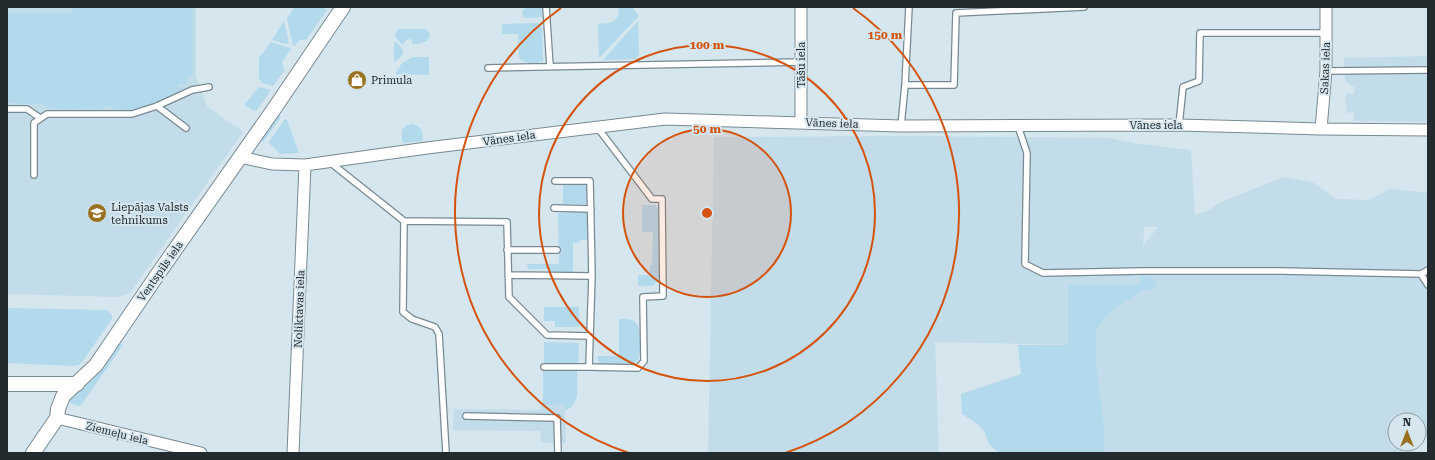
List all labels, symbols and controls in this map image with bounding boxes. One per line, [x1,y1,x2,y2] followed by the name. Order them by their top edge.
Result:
[868,28,903,42] text: 150 m
[690,38,725,52] text: 100 m
[795,42,808,88] street label: Tāšu iela
[1318,42,1333,94] street label: Sakas iela
[346,69,368,91] shop icon: Primula
[371,74,412,87] place label: Primula
[805,116,859,131] street label: Vānes iela
[1129,119,1183,132] street label: Vānes iela
[693,122,721,136] text: 50 m
[482,128,536,149] street label: Vānes iela
[111,201,188,227] place label: Liepājas Valsts tehnikums
[86,202,108,224] school or university icon: Liepājas Valsts tehnikums
[700,206,714,220] centre of rings
[135,239,186,304] street label: Ventspils iela
[292,270,307,348] street label: Noliktavas iela
[1387,412,1427,452] north arrow
[1403,416,1412,429] text: N
[84,419,150,449] street label: Ziemeļu iela

